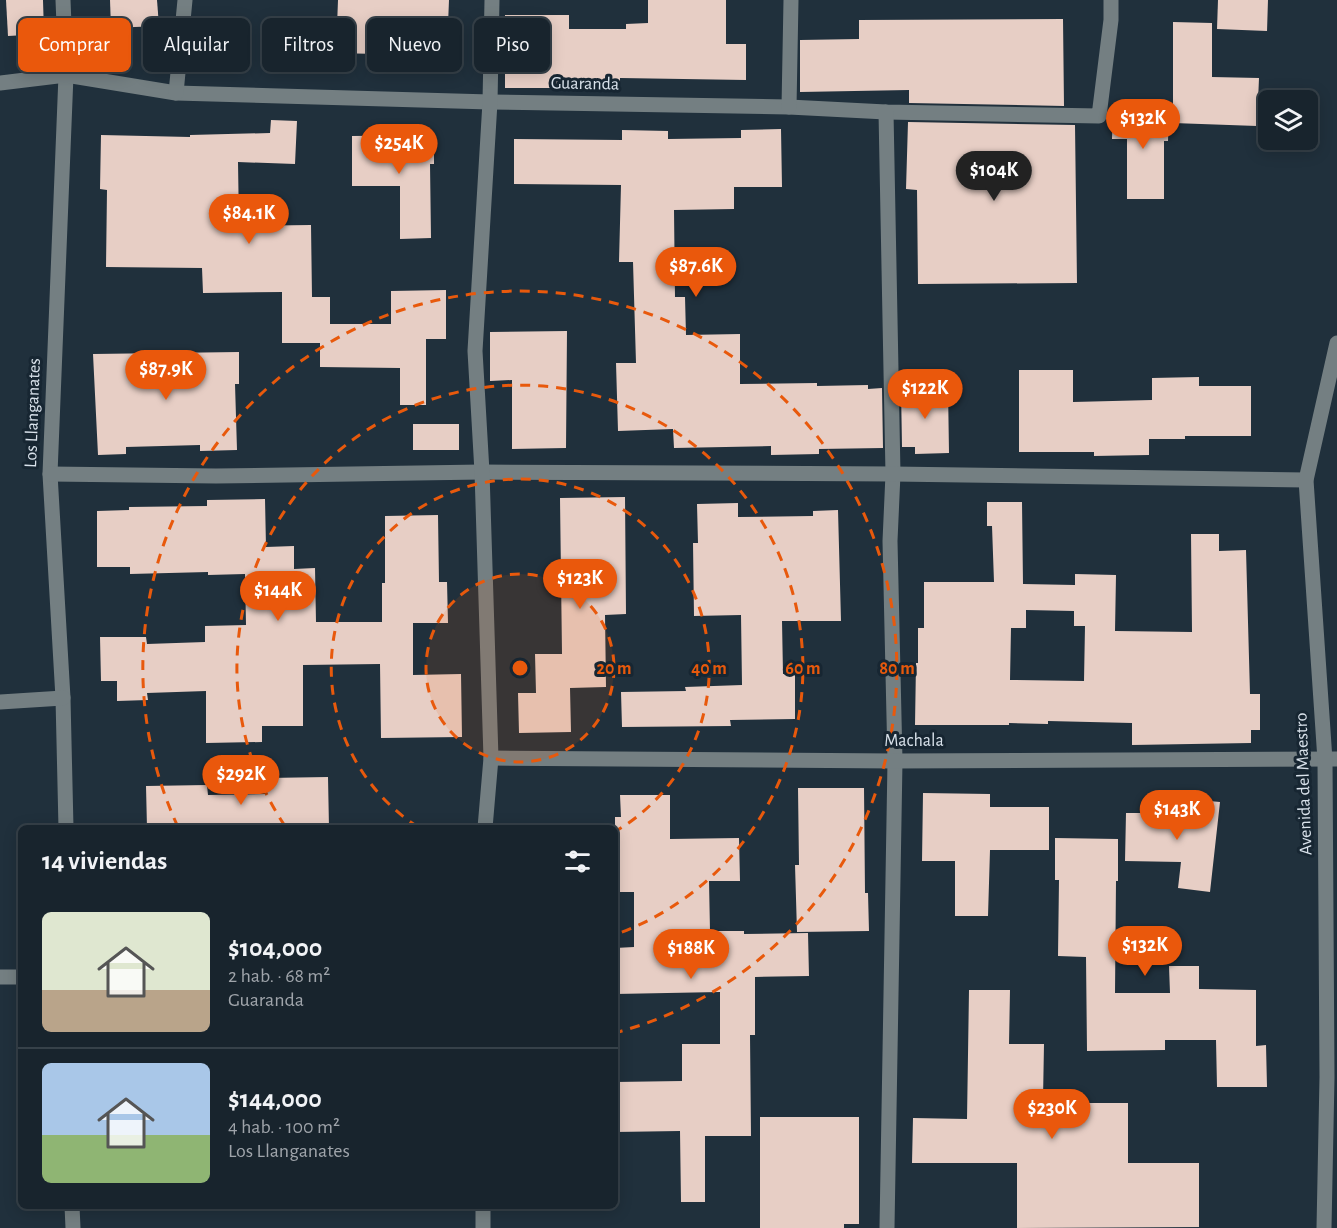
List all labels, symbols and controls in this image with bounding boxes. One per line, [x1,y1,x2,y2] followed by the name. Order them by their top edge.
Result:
[18,18,131,72] chip: Comprar
[143,18,250,72] chip: Alquilar
[262,18,355,72] chip: Filtros
[367,18,462,72] chip: Nuevo
[474,18,550,72] chip: Piso
[551,74,619,94] street label: Guaranda
[1258,90,1318,150] map controls
[1258,90,1318,150] button: layers
[1101,99,1185,150] pin: $132K
[1120,108,1166,128] text: $132K
[357,124,441,175] pin: $254K
[375,133,423,153] text: $254K
[952,151,1036,202] pin: $104K
[970,160,1018,180] text: $104K
[200,194,298,245] pin: $84.1K
[223,203,275,223] text: $84.1K
[647,247,745,298] pin: $87.6K
[669,256,723,276] text: $87.6K
[117,350,215,401] pin: $87.9K
[22,358,44,468] street label: Los Llanganates
[139,359,193,379] text: $87.9K
[883,369,967,420] pin: $122K
[902,378,948,398] text: $122K
[538,559,622,610] pin: $123K
[557,568,603,588] text: $123K
[236,571,320,622] pin: $144K
[254,580,302,600] text: $144K
[510,658,530,678] centre of rings
[596,660,632,678] text: 20 m
[691,660,727,678] text: 40 m
[785,660,821,678] text: 60 m
[879,660,915,678] text: 80 m
[1293,712,1315,856] street label: Avenida del Maestro
[884,732,944,750] street label: Machala
[199,755,283,806] pin: $292K
[216,764,266,784] text: $292K
[1135,790,1219,841] pin: $143K
[1154,799,1200,819] text: $143K
[561,845,594,878] icon: filters
[42,848,167,874] text: 14 viviendas
[1103,926,1187,977] pin: $132K
[649,929,733,980] pin: $188K
[228,935,322,961] text: $104,000
[1122,935,1168,955] text: $132K
[90,936,162,1008] icon: home
[667,938,715,958] text: $188K
[228,966,330,986] text: 2 hab. · 68 m²
[228,990,304,1010] text: Guaranda
[228,1086,322,1112] text: $144,000
[90,1087,162,1159] icon: home
[1010,1089,1094,1140] pin: $230K
[1027,1098,1077,1118] text: $230K
[228,1117,340,1137] text: 4 hab. · 100 m²
[228,1141,350,1161] text: Los Llanganates

